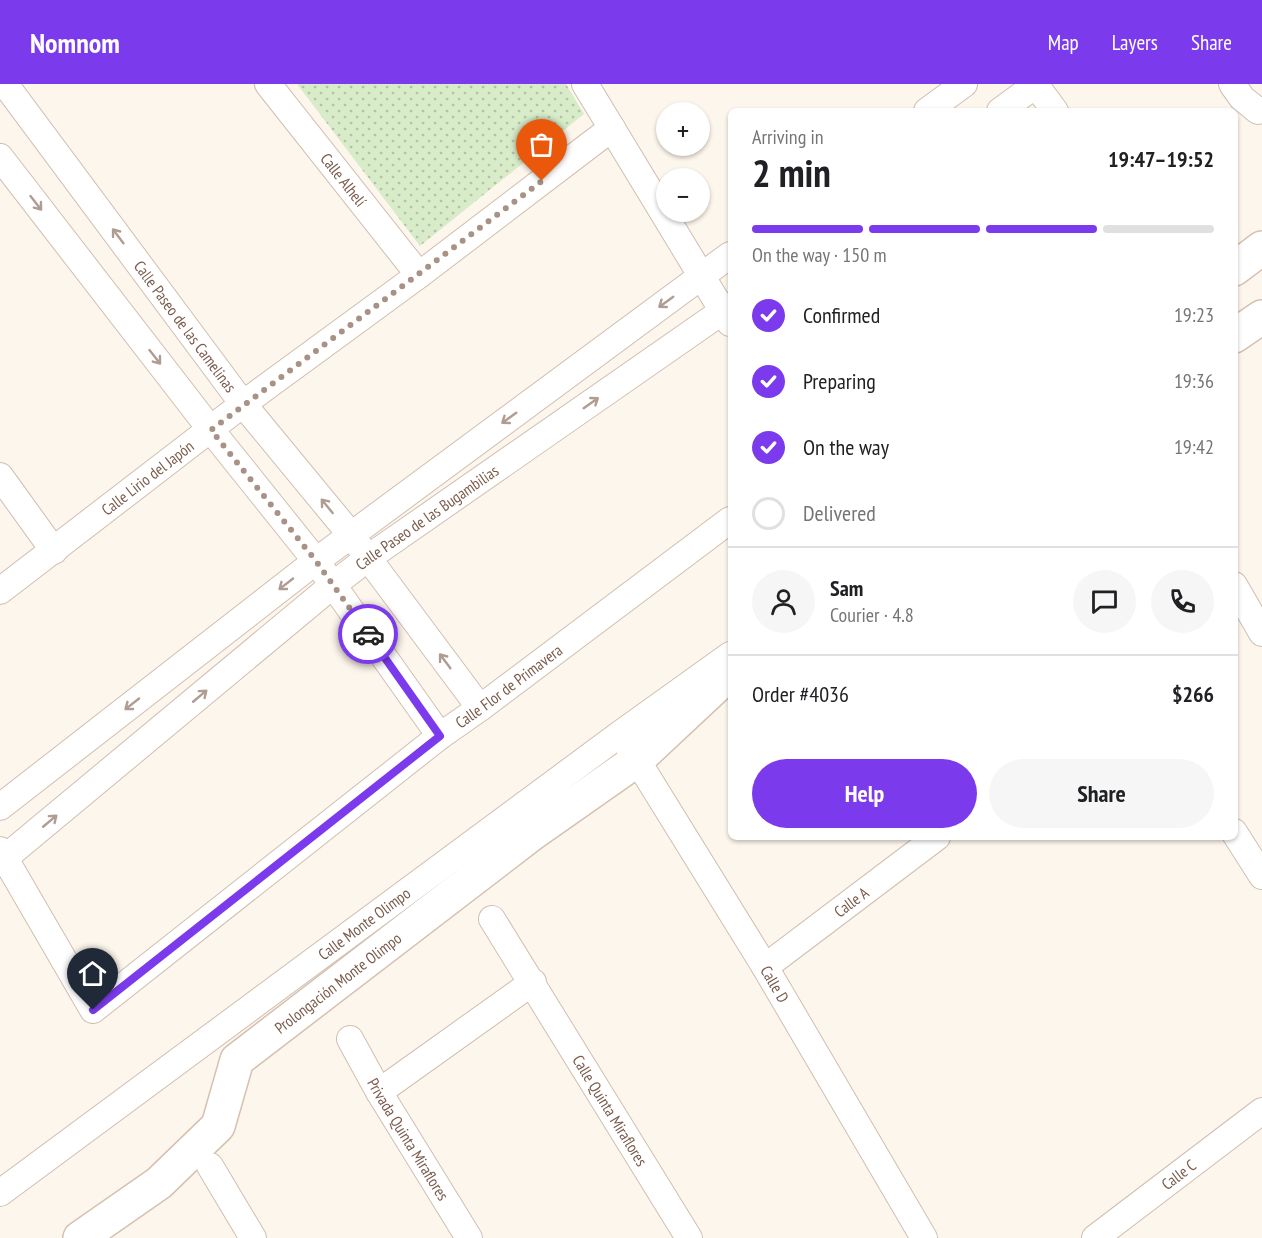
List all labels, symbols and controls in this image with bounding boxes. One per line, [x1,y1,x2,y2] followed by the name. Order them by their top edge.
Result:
[30,24,120,61] text: Nomnom
[1048,29,1079,56] text: Map
[1112,29,1158,56] text: Layers
[1191,29,1232,56] text: Share
[656,102,710,222] map controls
[656,102,710,156] button: +
[516,119,567,181] pin
[752,124,824,150] text: Arriving in
[525,128,558,161] icon: bag
[1108,145,1214,173] text: 19:47–19:52
[752,147,831,198] text: 2 min
[316,149,371,211] street label: Calle Alhelí
[656,168,710,222] button: −
[29,195,42,211] one-way arrow
[111,228,124,244] one-way arrow
[752,242,887,268] text: On the way · 150 m
[130,257,241,396] street label: Calle Paseo de las Camelinas
[659,296,675,308] one-way arrow
[752,299,785,332] icon: check
[803,301,880,329] text: Confirmed
[1174,302,1214,328] text: 19:23
[149,349,161,365] one-way arrow
[752,365,785,398] icon: check
[803,367,876,395] text: Preparing
[1174,368,1214,394] text: 19:36
[582,397,599,409] one-way arrow
[502,411,518,424] one-way arrow
[752,431,785,464] icon: check
[803,433,889,461] text: On the way
[1174,434,1214,460] text: 19:42
[97,436,198,519] street label: Calle Lirio del Japón
[351,460,502,574] street label: Calle Paseo de las Bugambilias
[320,499,334,514] one-way arrow
[803,499,876,527] text: Delivered
[752,570,815,633] button: person
[1073,570,1136,633] button: chat
[1151,570,1214,633] button: phone
[830,574,863,602] text: Sam
[278,578,294,591] one-way arrow
[830,602,914,628] text: Courier · 4.8
[338,604,398,664] courier
[352,618,385,651] icon: car
[451,640,566,732] street label: Calle Flor de Primavera
[439,653,452,669] one-way arrow
[752,680,849,708] text: Order #4036
[1172,680,1214,708] text: $266
[192,689,207,703] one-way arrow
[124,698,140,711] one-way arrow
[752,759,977,828] button: Help
[989,759,1214,828] button: Share
[42,814,57,828] one-way arrow
[830,882,873,921] street label: Calle A
[314,883,414,964] street label: Calle Monte Olimpo
[270,928,405,1038] street label: Prolongación Monte Olimpo
[67,948,118,1010] pin
[76,957,109,990] icon: home
[756,962,794,1006] street label: Calle D
[568,1051,652,1170] street label: Calle Quinta Miraflores
[363,1075,453,1204] street label: Privada Quinta Miraflores
[1157,1155,1200,1194] street label: Calle C

